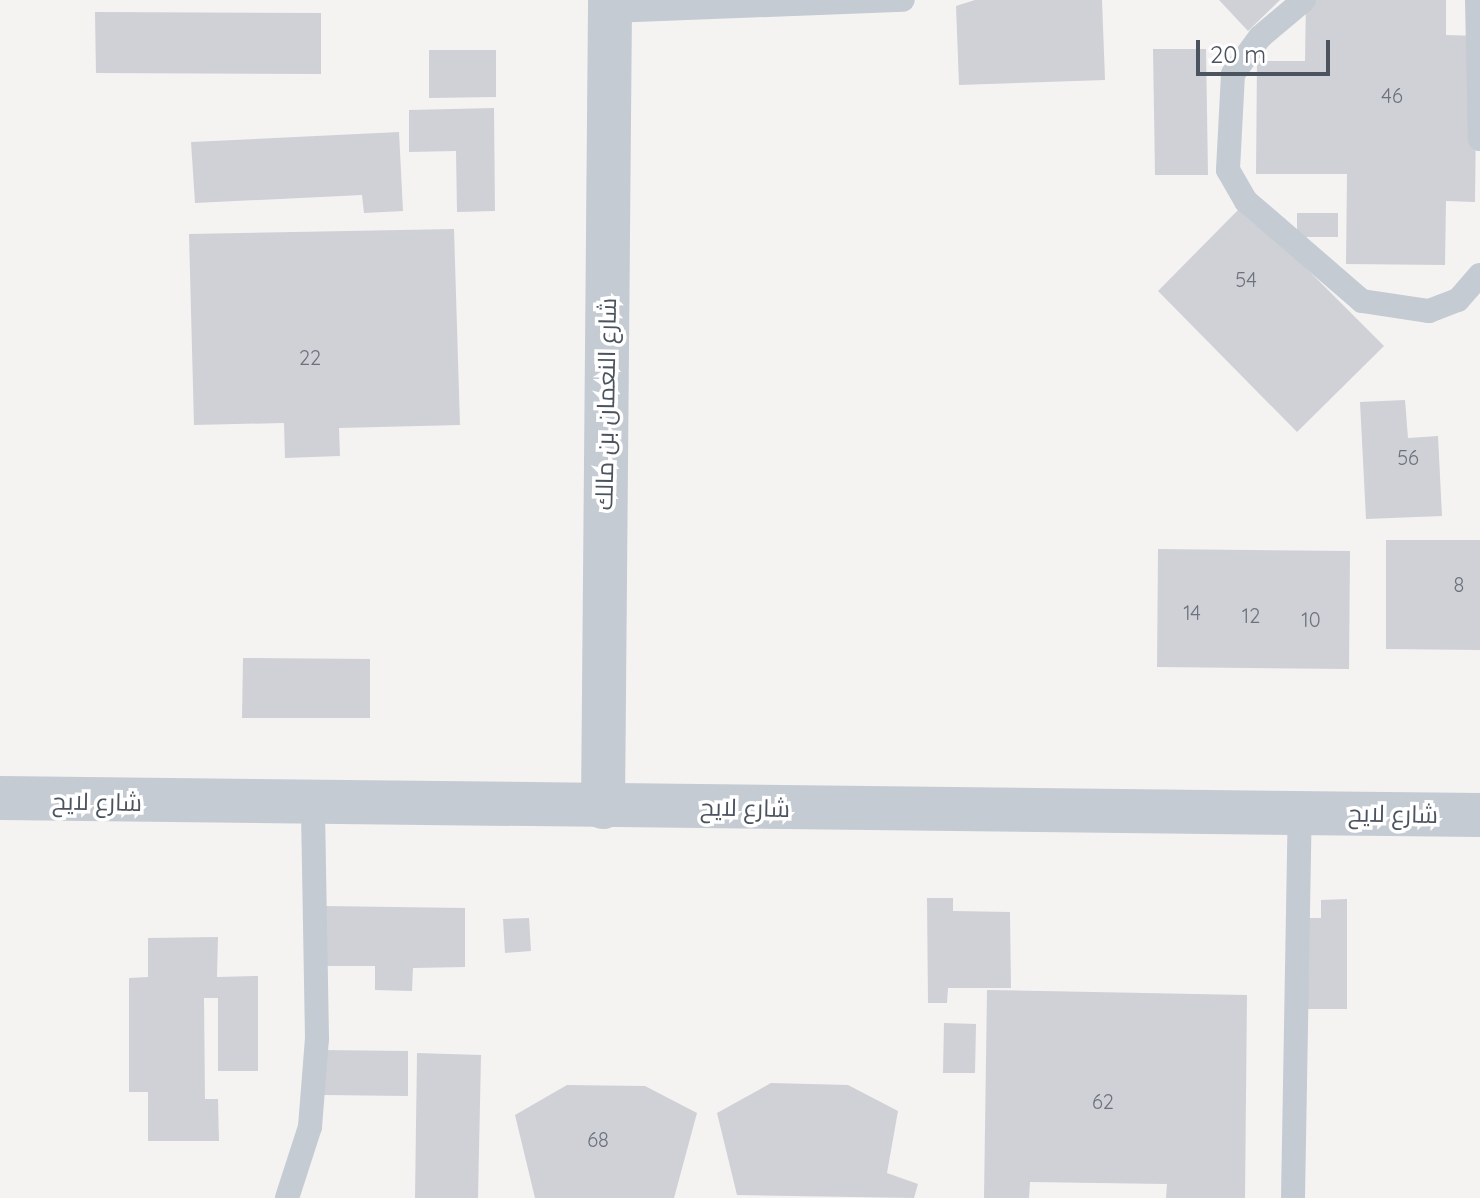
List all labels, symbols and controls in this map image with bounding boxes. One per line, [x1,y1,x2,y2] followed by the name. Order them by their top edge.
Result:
[1200,24,1334,74] scale bar
[1210,39,1266,69] text: 20 m
[1381,83,1403,107] house number: 46
[1235,267,1257,291] house number: 54
[590,297,622,511] street label: شارع النعمان بن مالك
[299,345,321,369] house number: 22
[1397,445,1419,469] house number: 56
[1454,572,1464,596] house number: 8
[1183,600,1201,624] house number: 14
[1242,603,1260,627] house number: 12
[1301,607,1321,631] house number: 10
[52,787,142,817] street label: شارع لايح
[700,793,790,823] street label: شارع لايح
[1348,799,1438,829] street label: شارع لايح
[1092,1089,1114,1113] house number: 62
[587,1127,609,1151] house number: 68

